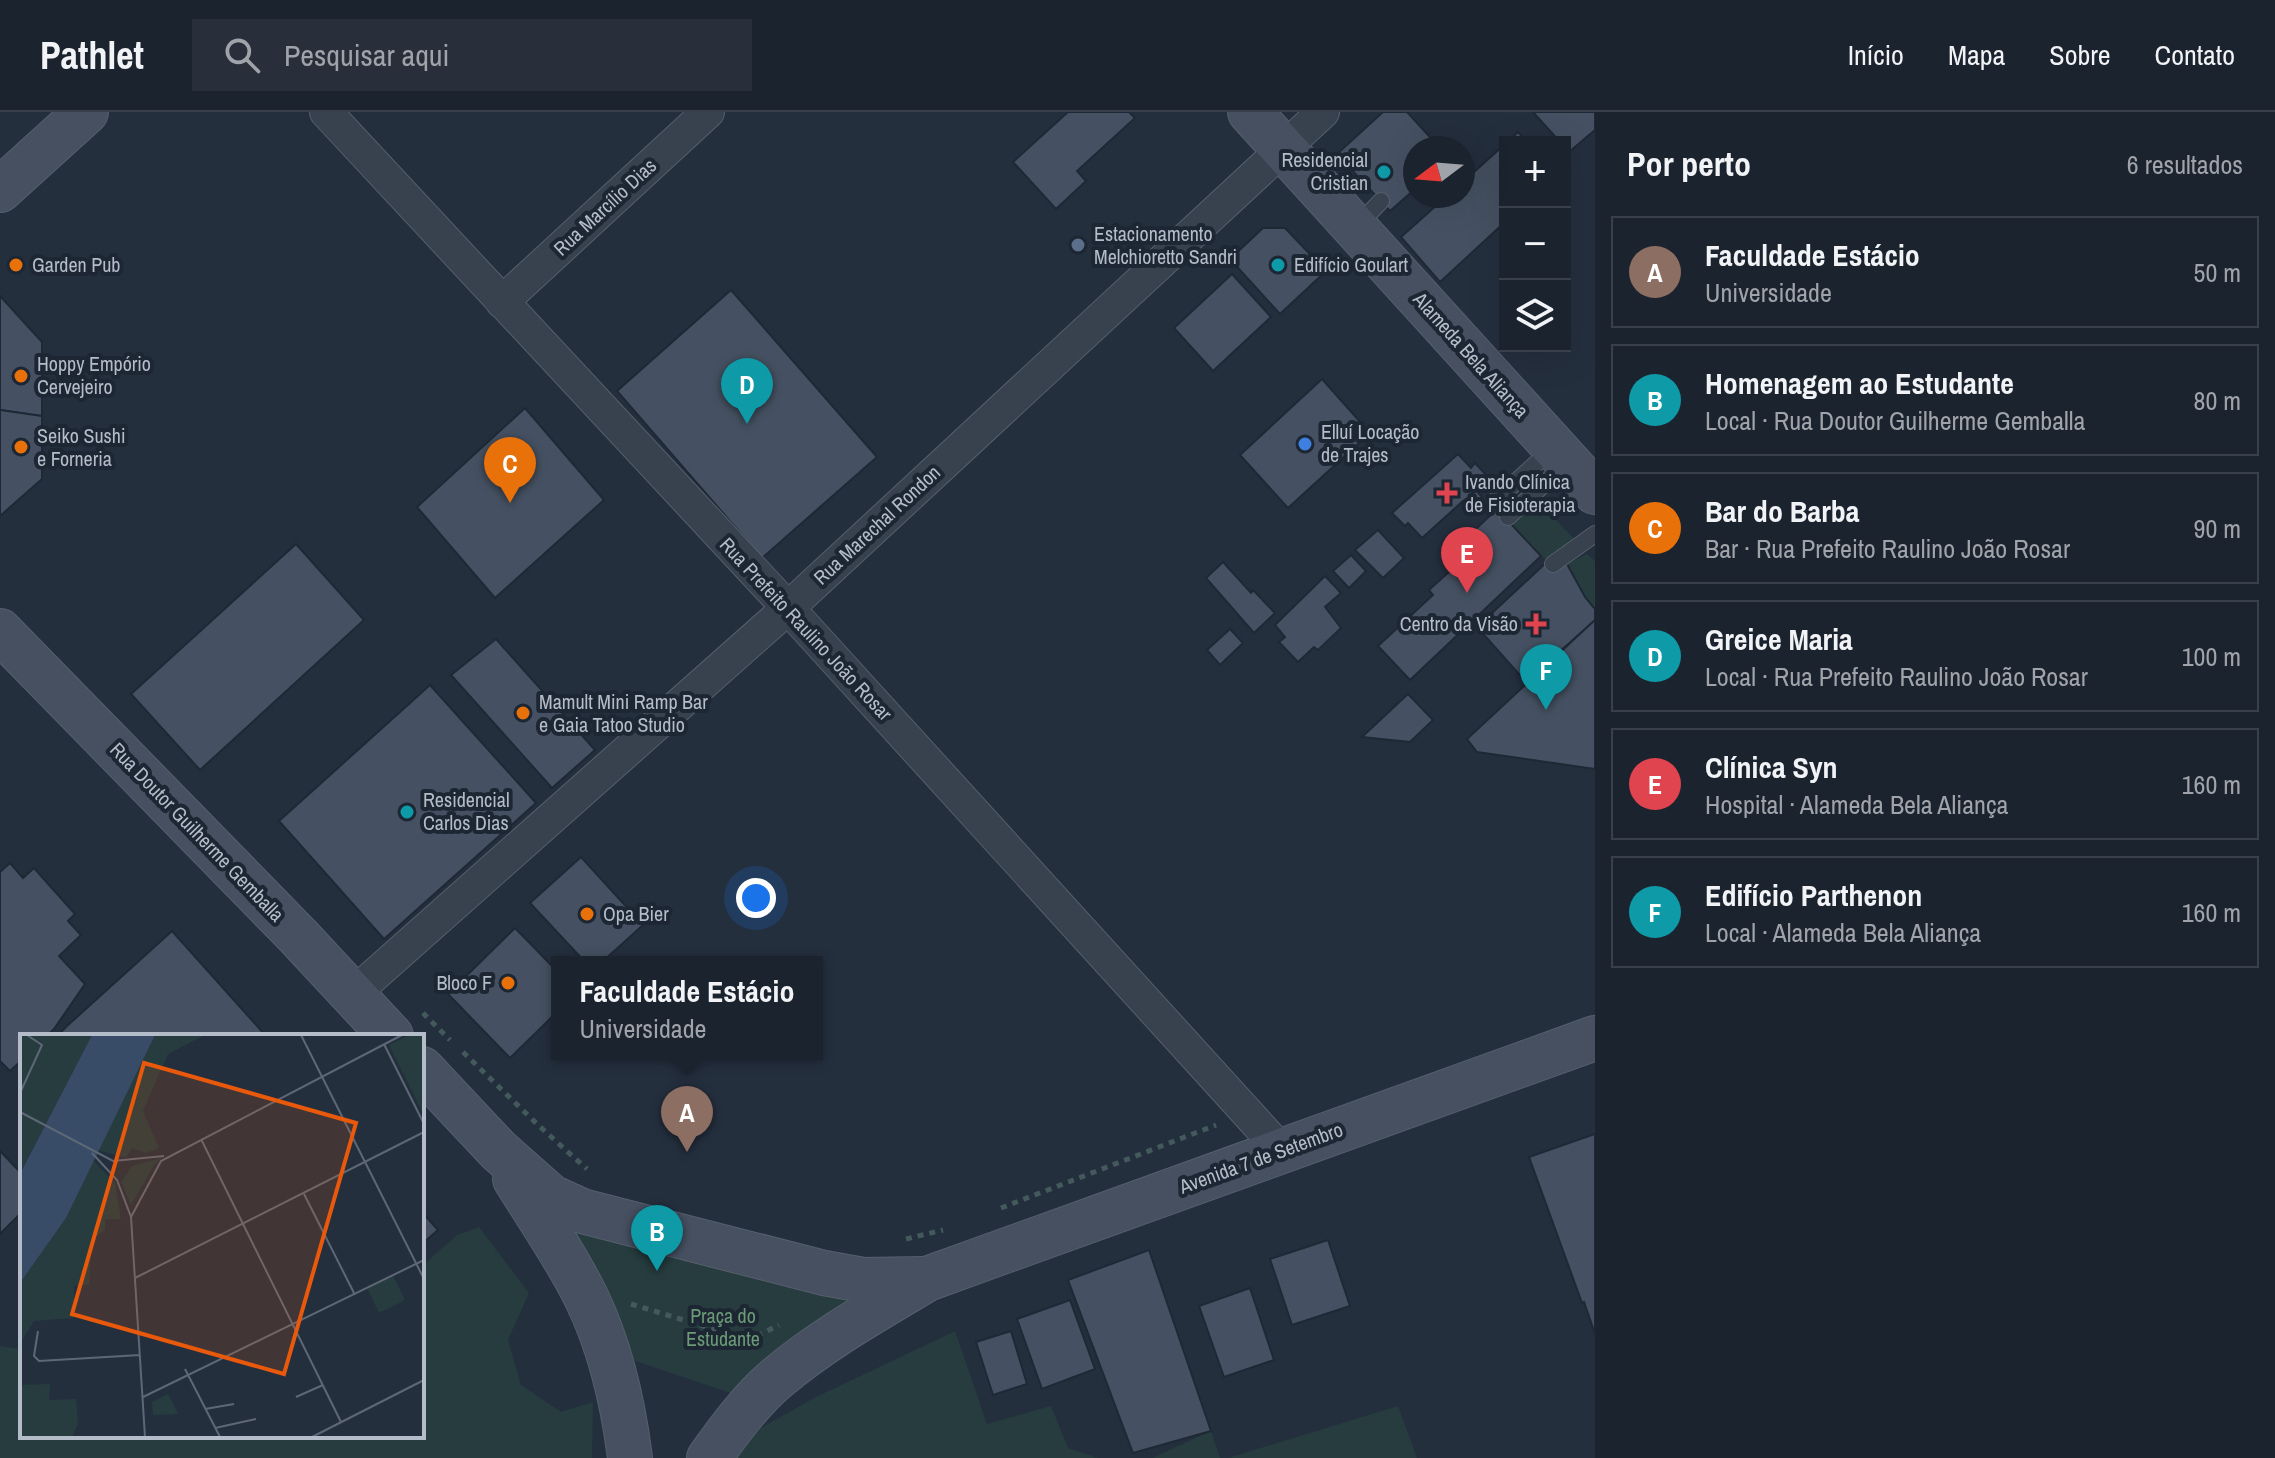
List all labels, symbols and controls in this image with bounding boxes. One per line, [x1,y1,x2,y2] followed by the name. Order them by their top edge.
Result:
[192,19,752,91] search box
[40,30,144,81] text: Pathlet
[220,33,264,77] icon: search
[284,35,449,75] text: Pesquisar aqui
[1848,36,1904,74] text: Início
[1948,36,2005,74] text: Mapa
[2049,36,2111,74] text: Sobre
[2155,36,2235,74] text: Contato
[1403,136,1475,208] north arrow
[1499,136,1571,352] map controls
[1499,136,1571,208] button: +
[1627,141,1751,187] text: Por perto
[1281,146,1368,196] place label: Residencial Cristian
[2127,147,2243,182] text: 6 resultados
[547,152,662,261] street label: Rua Marcílio Dias
[1375,163,1393,181] marker: Residencial Cristian
[1499,208,1571,280] button: −
[1094,220,1237,270] place label: Estacionamento Melchioretto Sandri
[1705,235,1920,275] text: Faculdade Estácio
[1069,236,1087,254] marker: Estacionamento Melchioretto Sandri
[32,251,120,278] place label: Garden Pub
[1294,251,1408,278] place label: Edifício Goulart
[1647,255,1663,290] text: A
[2194,255,2241,290] text: 50 m
[7,256,25,274] marker: Garden Pub
[1269,256,1287,274] marker: Edifício Goulart
[1705,275,1832,310] text: Universidade
[1499,280,1571,352] button: layers
[1407,285,1535,423] street label: Alameda Bela Aliança
[37,350,151,400] place label: Hoppy Empório Cervejeiro
[721,358,773,424] pin: D
[1705,363,2014,403] text: Homenagem ao Estudante
[12,367,30,385] marker: Hoppy Empório Cervejeiro
[1647,383,1663,418] text: B
[2194,383,2241,418] text: 80 m
[1705,403,2085,438] text: Local · Rua Doutor Guilherme Gemballa
[1321,418,1419,468] place label: Elluí Locação de Trajes
[37,422,125,472] place label: Seiko Sushi e Forneria
[1296,435,1314,453] marker: Elluí Locação de Trajes
[484,437,536,503] pin: C
[12,438,30,456] marker: Seiko Sushi e Forneria
[807,459,946,590] street label: Rua Marechal Rondon
[1465,468,1575,518] place label: Ivando Clínica de Fisioterapia
[1436,482,1458,504] marker: Ivando Clínica de Fisioterapia
[1705,491,1859,531] text: Bar do Barba
[1647,511,1663,546] text: C
[2194,511,2241,546] text: 90 m
[1441,527,1493,593] pin: E
[714,531,899,727] street label: Rua Prefeito Raulino João Rosar
[1705,531,2070,566] text: Bar · Rua Prefeito Raulino João Rosar
[1400,610,1518,637] place label: Centro da Visão
[1525,613,1547,635] marker: Centro da Visão
[1705,619,1853,659] text: Greice Maria
[1647,639,1663,674] text: D
[2182,639,2241,674] text: 100 m
[1520,644,1572,710] pin: F
[1705,659,2088,694] text: Local · Rua Prefeito Raulino João Rosar
[539,688,708,738] place label: Mamult Mini Ramp Bar e Gaia Tatoo Studio
[514,704,532,722] marker: Mamult Mini Ramp Bar e Gaia Tatoo Studio
[104,736,290,927] street label: Rua Doutor Guilherme Gemballa
[1705,747,1838,787] text: Clínica Syn
[1648,767,1662,802] text: E
[2182,767,2241,802] text: 160 m
[423,786,510,836] place label: Residencial Carlos Dias
[1705,787,2008,822] text: Hospital · Alameda Bela Aliança
[398,803,416,821] marker: Residencial Carlos Dias
[1705,875,1922,915] text: Edifício Parthenon
[736,878,776,918] your location
[1648,895,1662,930] text: F
[2182,895,2241,930] text: 160 m
[603,900,669,927] place label: Opa Bier
[578,905,596,923] marker: Opa Bier
[1705,915,1981,950] text: Local · Alameda Bela Aliança
[551,956,823,1060] popup
[436,969,492,996] place label: Bloco F
[580,971,794,1011] text: Faculdade Estácio
[499,974,517,992] marker: Bloco F
[580,1011,706,1046] text: Universidade
[20,1034,424,1438] inset map
[661,1086,713,1152] pin: A
[1174,1115,1346,1200] street label: Avenida 7 de Setembro
[631,1205,683,1271] pin: B
[686,1302,760,1352] park label: Praça do Estudante

